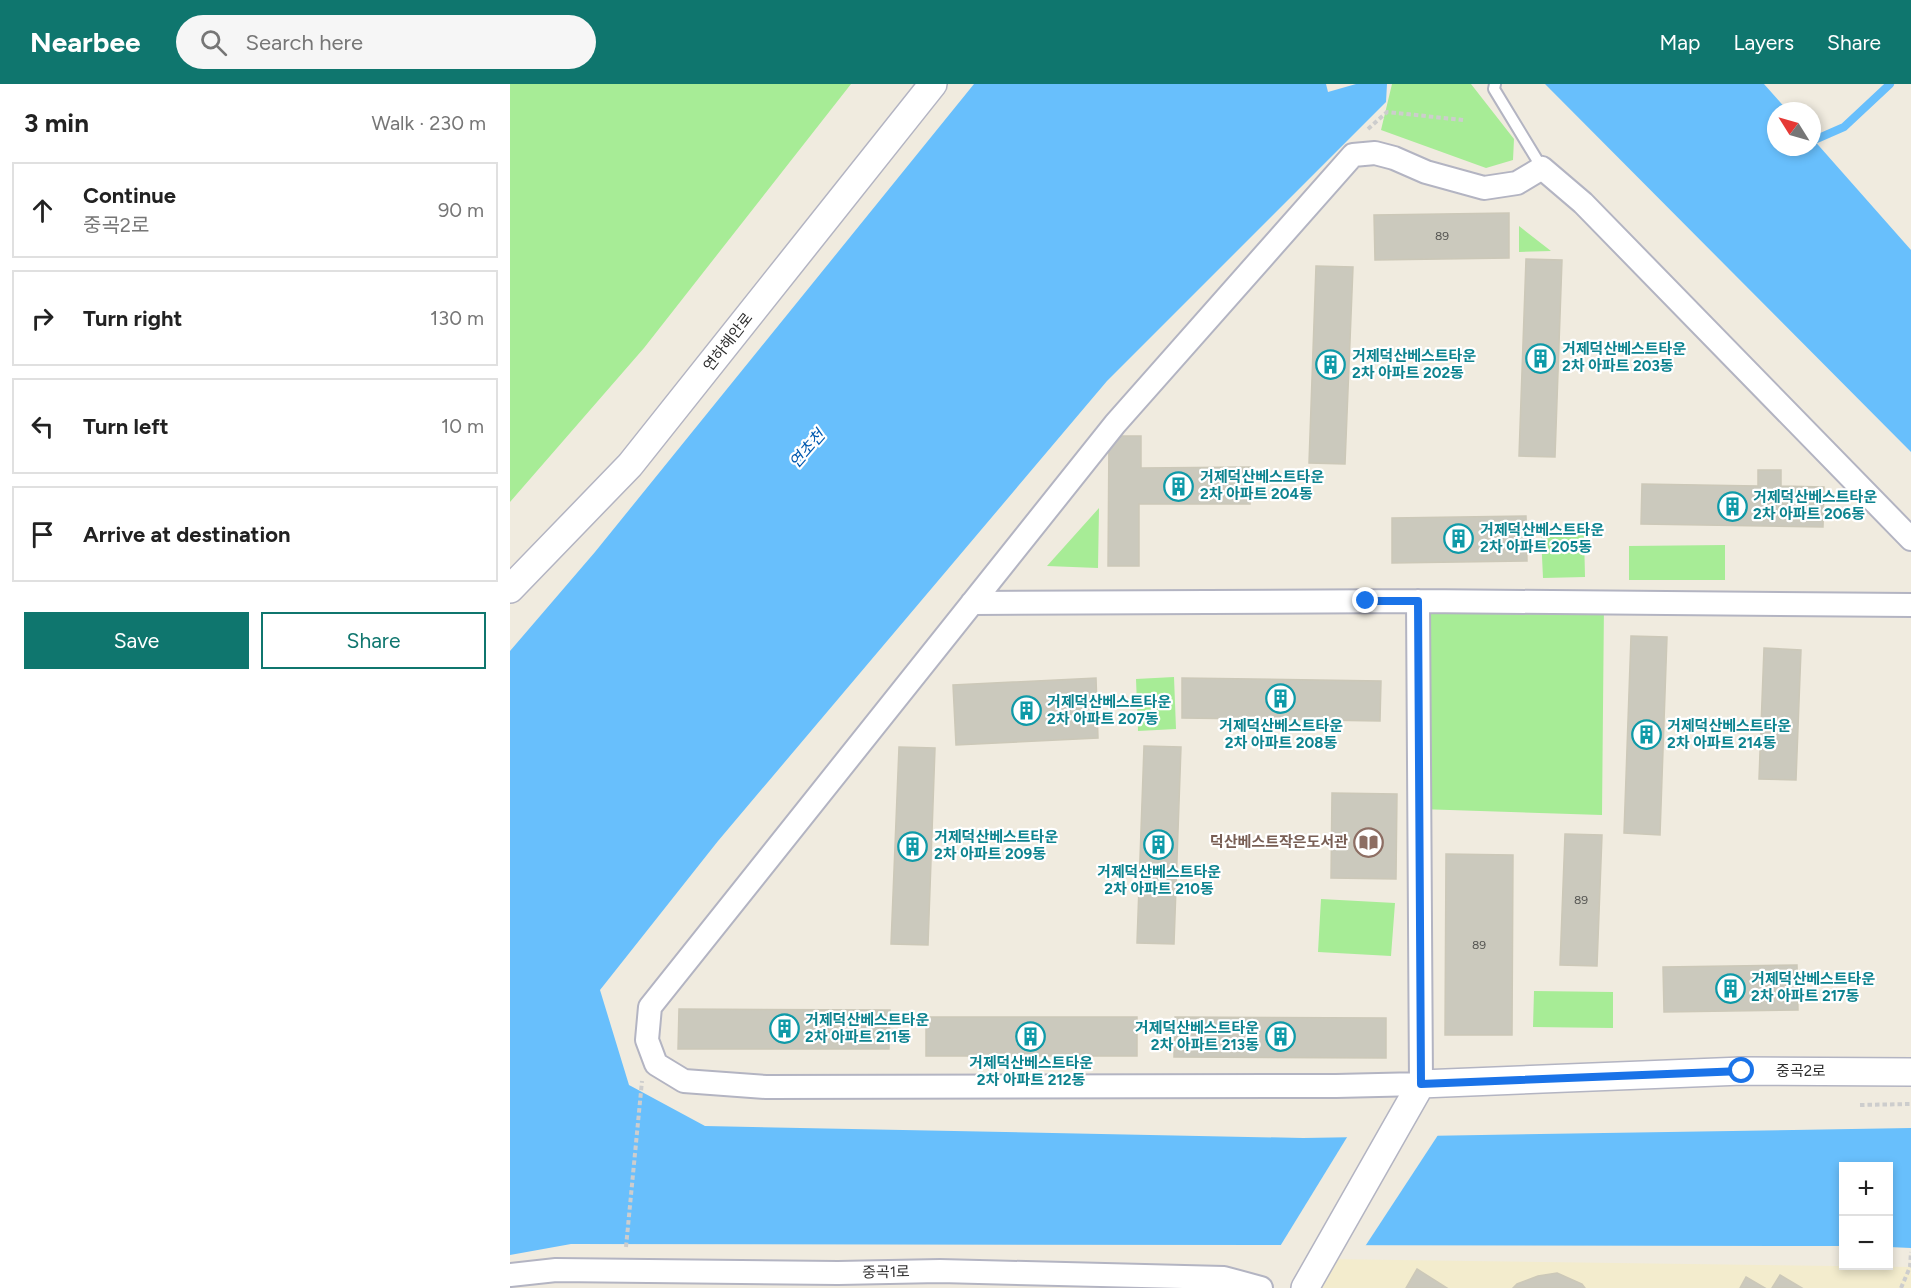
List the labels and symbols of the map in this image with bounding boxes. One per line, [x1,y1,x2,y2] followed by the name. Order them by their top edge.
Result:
[1767,102,1821,156] north arrow
[1435,229,1449,243] house number: 89
[700,309,756,375] street label: 연하해안로
[1562,340,1686,375] place label: 거제덕산베스트타운 2차 아파트 203동
[1525,342,1557,374] building icon: 거제덕산베스트타운 2차 아파트 203동
[1352,347,1476,382] place label: 거제덕산베스트타운 2차 아파트 202동
[1315,349,1347,381] building icon: 거제덕산베스트타운 2차 아파트 202동
[785,424,830,472] water label: 연초천
[1200,468,1324,503] place label: 거제덕산베스트타운 2차 아파트 204동
[1163,470,1195,502] building icon: 거제덕산베스트타운 2차 아파트 204동
[1753,488,1877,523] place label: 거제덕산베스트타운 2차 아파트 206동
[1716,490,1748,522] building icon: 거제덕산베스트타운 2차 아파트 206동
[1480,521,1604,556] place label: 거제덕산베스트타운 2차 아파트 205동
[1443,523,1475,555] building icon: 거제덕산베스트타운 2차 아파트 205동
[1352,587,1378,613] route end
[1265,683,1297,715] building icon: 거제덕산베스트타운 2차 아파트 208동
[1047,693,1171,728] place label: 거제덕산베스트타운 2차 아파트 207동
[1010,695,1042,727] building icon: 거제덕산베스트타운 2차 아파트 207동
[1219,717,1343,752] place label: 거제덕산베스트타운 2차 아파트 208동
[1667,717,1791,752] place label: 거제덕산베스트타운 2차 아파트 214동
[1630,719,1662,751] building icon: 거제덕산베스트타운 2차 아파트 214동
[1353,826,1385,858] library icon: 덕산베스트작은도서관
[934,828,1058,863] place label: 거제덕산베스트타운 2차 아파트 209동
[1143,829,1175,861] building icon: 거제덕산베스트타운 2차 아파트 210동
[897,830,929,862] building icon: 거제덕산베스트타운 2차 아파트 209동
[1210,833,1348,851] place label: 덕산베스트작은도서관
[1097,863,1221,898] place label: 거제덕산베스트타운 2차 아파트 210동
[1574,893,1588,907] house number: 89
[1472,938,1486,952] house number: 89
[1751,970,1875,1005] place label: 거제덕산베스트타운 2차 아파트 217동
[1714,972,1746,1004] building icon: 거제덕산베스트타운 2차 아파트 217동
[805,1011,929,1046] place label: 거제덕산베스트타운 2차 아파트 211동
[768,1013,800,1045] building icon: 거제덕산베스트타운 2차 아파트 211동
[1135,1019,1259,1054] place label: 거제덕산베스트타운 2차 아파트 213동
[1015,1020,1047,1052] building icon: 거제덕산베스트타운 2차 아파트 212동
[1264,1021,1296,1053] building icon: 거제덕산베스트타운 2차 아파트 213동
[969,1054,1093,1089] place label: 거제덕산베스트타운 2차 아파트 212동
[1728,1057,1754,1083] route start
[1776,1062,1826,1080] street label: 중곡2로
[862,1263,910,1281] street label: 중곡1로

